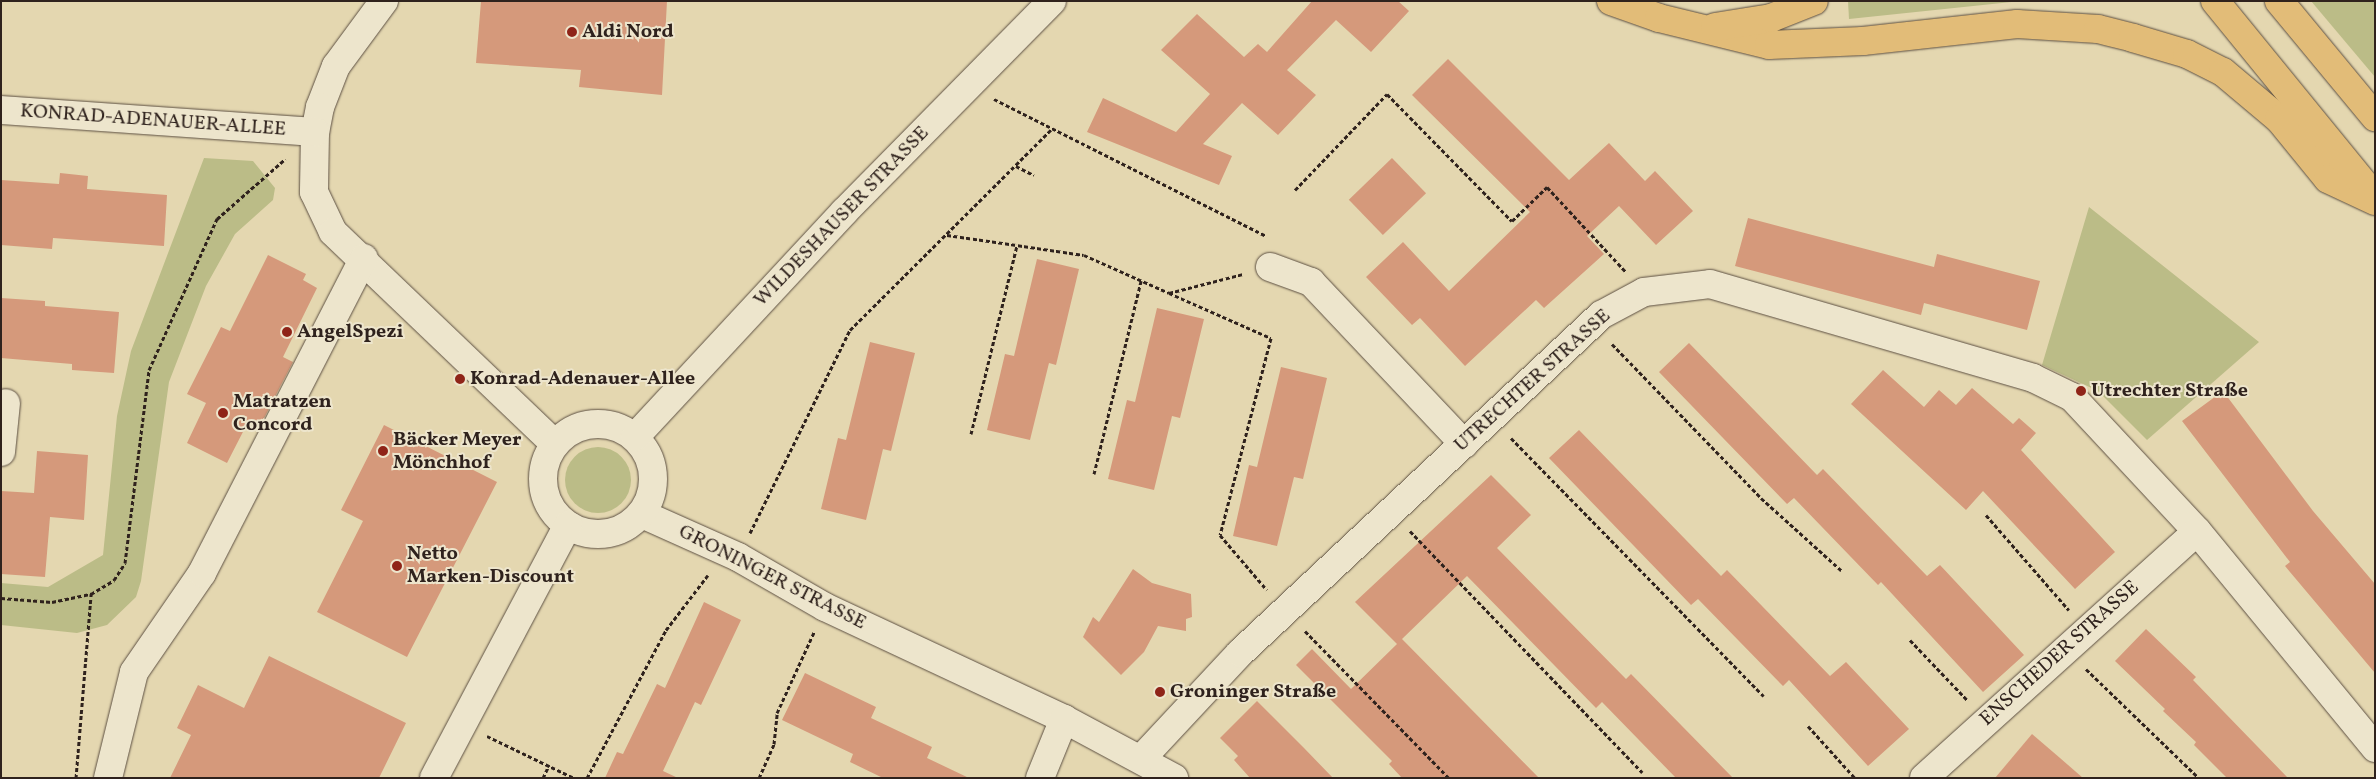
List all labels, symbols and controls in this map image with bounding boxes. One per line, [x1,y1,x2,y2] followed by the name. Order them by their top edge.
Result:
[582,20,674,44] place label: Aldi Nord
[566,26,578,38] marker: Aldi Nord
[19,100,287,142] street label: KONRAD-ADENAUER-ALLEE
[749,122,935,312] street label: WILDESHAUSER STRASSE
[1450,304,1616,458] street label: UTRECHTER STRASSE
[297,320,404,344] place label: AngelSpezi
[281,326,293,338] marker: AngelSpezi
[470,367,695,391] place label: Konrad-Adenauer-Allee
[454,373,466,385] marker: Konrad-Adenauer-Allee
[2091,379,2248,403] place label: Utrechter Straße
[2075,385,2087,397] marker: Utrechter Straße
[233,390,332,437] place label: Matratzen Concord
[217,407,229,419] marker: Matratzen Concord
[393,428,522,475] place label: Bäcker Meyer Mönchhof
[377,445,389,457] marker: Bäcker Meyer Mönchhof
[674,520,870,636] street label: GRONINGER STRASSE
[407,542,574,589] place label: Netto Marken-Discount
[391,560,403,572] marker: Netto Marken-Discount
[1976,576,2144,732] street label: ENSCHEDER STRASSE
[1170,680,1336,704] place label: Groninger Straße
[1154,686,1166,698] marker: Groninger Straße

